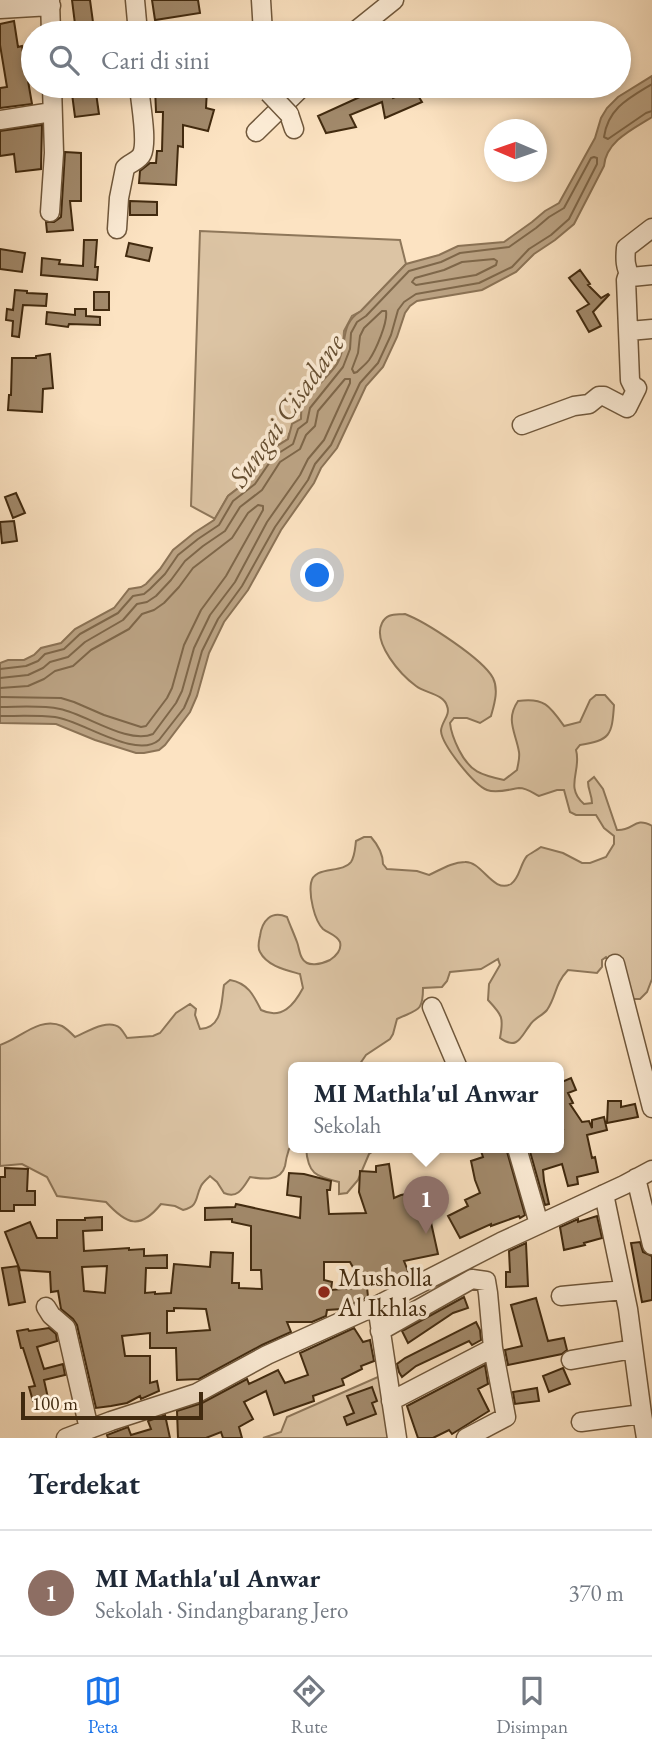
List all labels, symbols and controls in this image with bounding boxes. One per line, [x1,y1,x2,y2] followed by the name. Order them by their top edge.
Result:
[21,21,631,98] search box
[45,41,83,79] icon: search
[101,43,210,77] text: Cari di sini
[484,119,547,182] north arrow
[219,326,352,494] water label: Sungai Cisadane
[300,558,334,592] your location
[288,1062,564,1153] popup
[313,1076,539,1110] text: MI Mathla'ul Anwar
[313,1110,381,1140] text: Sekolah
[403,1176,449,1234] pin: 1
[337,1260,433,1324] place label: Musholla Al Ikhlas
[316,1284,332,1300] marker: Musholla Al Ikhlas
[21,1389,203,1421] scale bar
[32,1391,78,1416] text: 100 m
[28,1464,140,1503] text: Terdekat
[95,1561,320,1595] text: MI Mathla'ul Anwar
[45,1578,57,1608] text: 1
[568,1578,624,1608] text: 370 m
[95,1595,348,1625] text: Sekolah · Sindangbarang Jero
[84,1672,122,1739] tab: Peta
[290,1672,328,1739] tab: Rute
[496,1672,568,1739] tab: Disimpan

